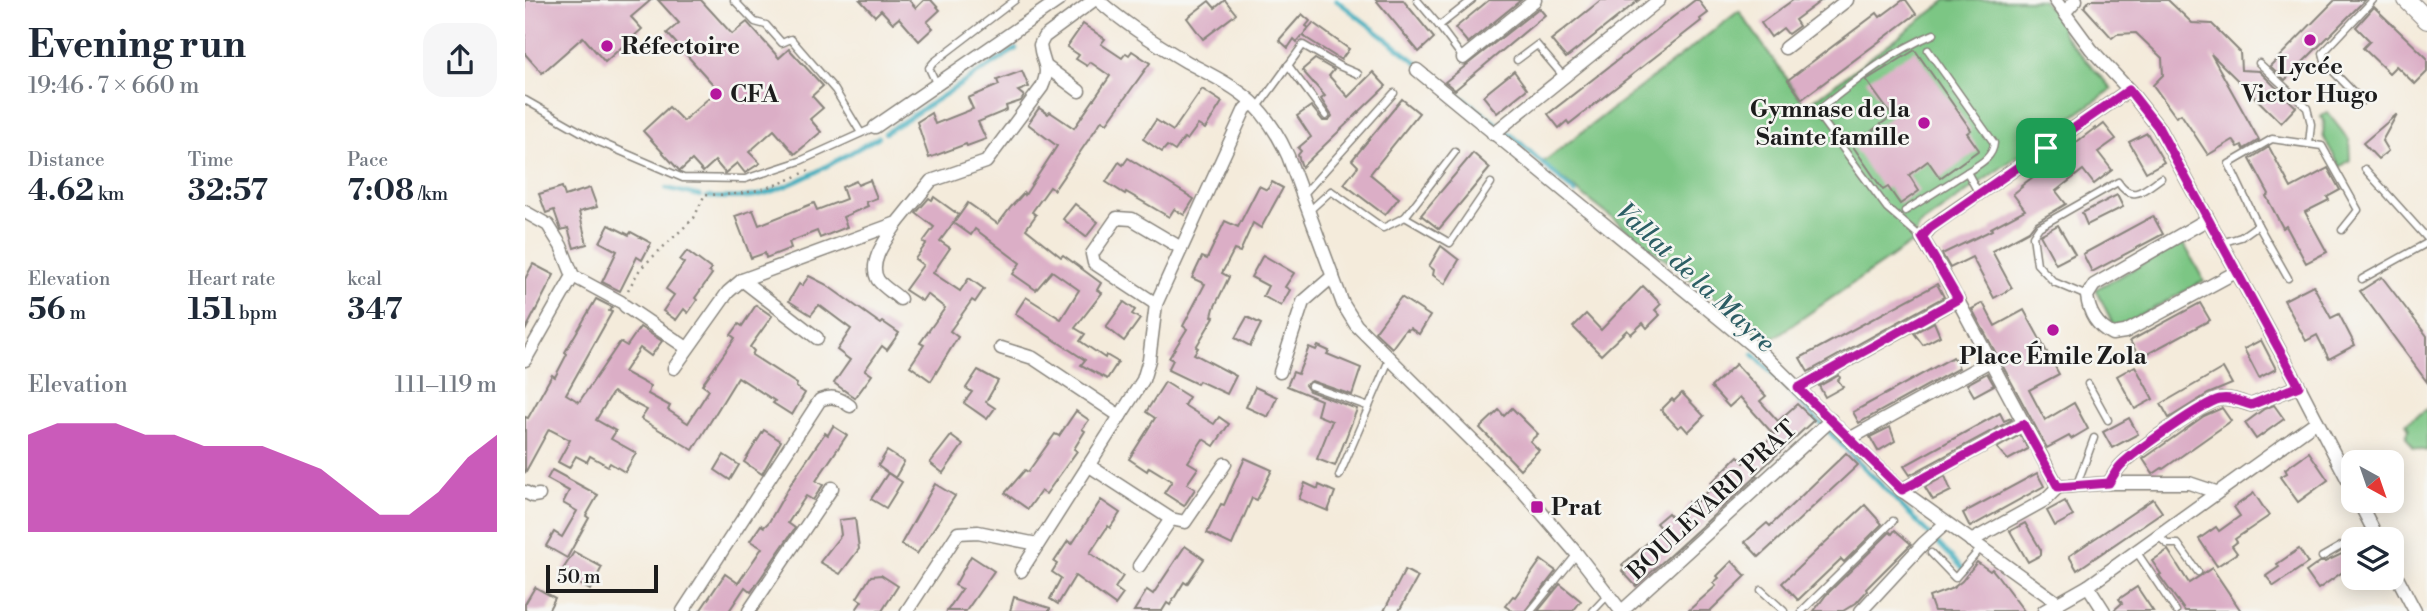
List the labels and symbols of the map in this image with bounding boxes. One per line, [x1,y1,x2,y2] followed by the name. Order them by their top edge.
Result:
[621,32,740,62] place label: Réfectoire
[2302,32,2318,48] marker: Lycée Victor Hugo
[599,38,615,54] marker: Réfectoire
[2241,52,2378,110] place label: Lycée Victor Hugo
[730,80,779,110] place label: CFA
[708,86,724,102] marker: CFA
[1750,95,1911,153] place label: Gymnase de la Sainte famille
[1916,115,1932,131] marker: Gymnase de la Sainte famille
[2016,118,2076,178] pin
[1609,196,1781,359] water label: Vallat de la Mayre
[2045,322,2061,338] marker: Place Émile Zola
[1959,340,2148,372] place label: Place Émile Zola
[1621,414,1804,588] street label: BOULEVARD PRAT
[2341,450,2405,513] north arrow
[1551,493,1602,523] place label: Prat
[1529,499,1545,515] marker: Prat
[546,562,658,594] scale bar

